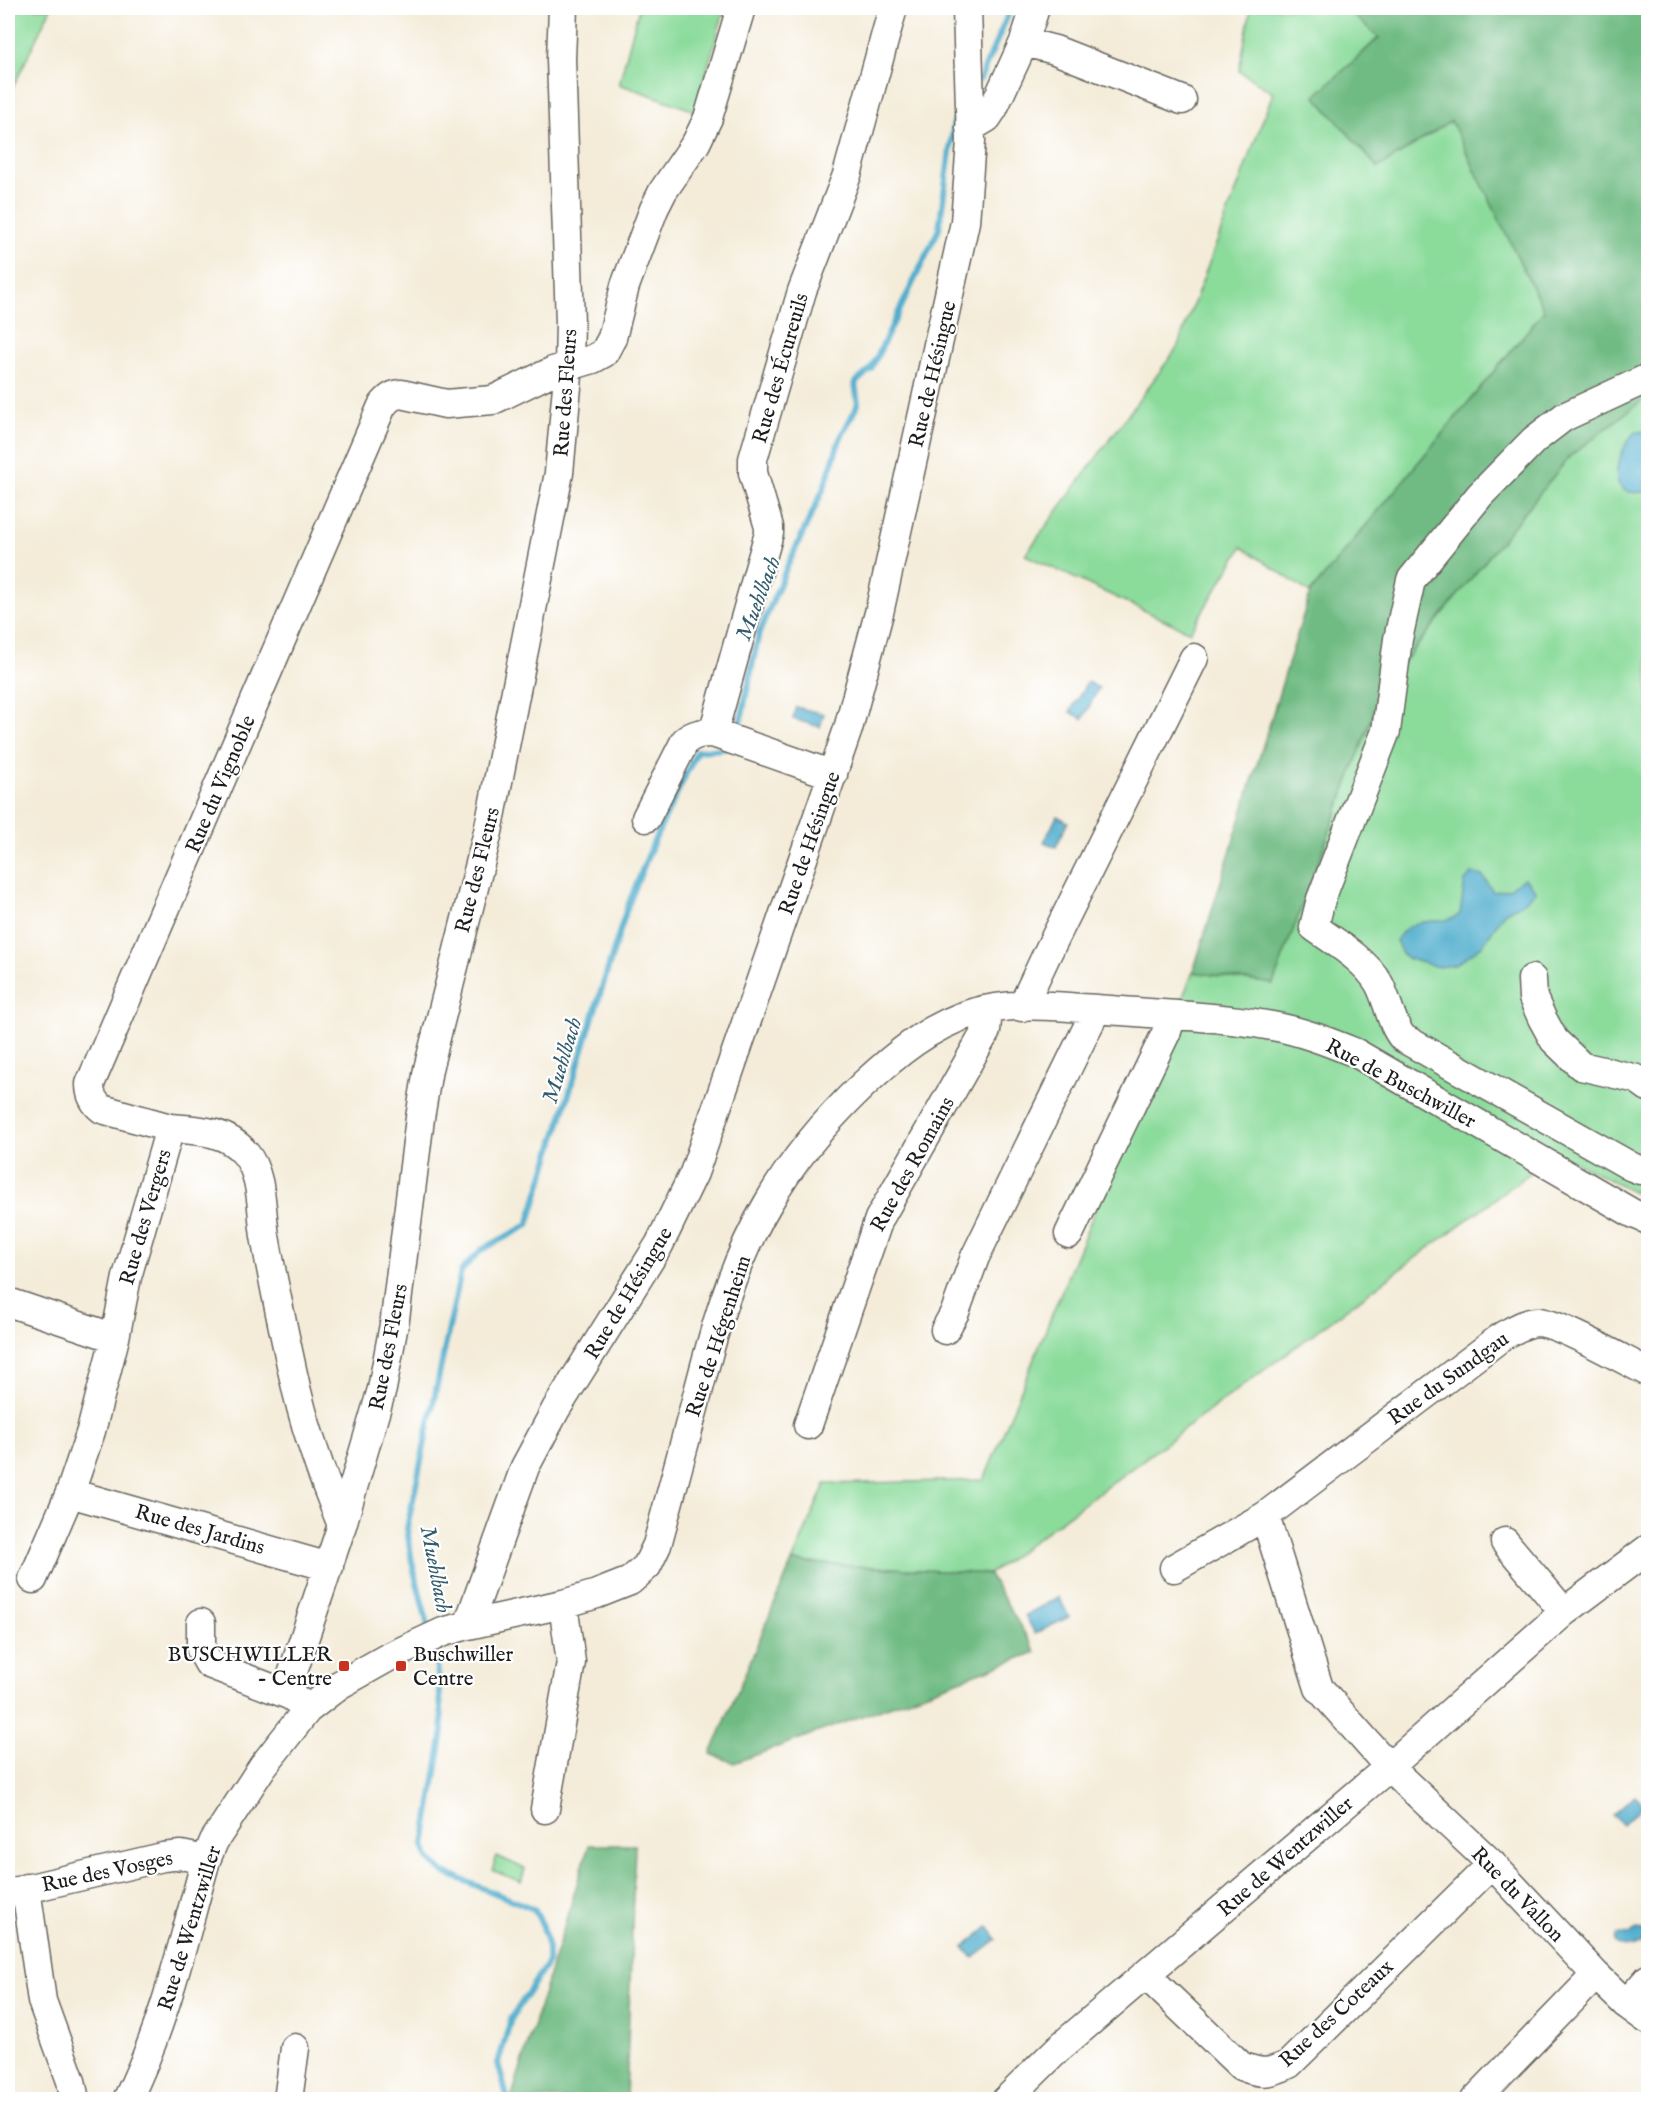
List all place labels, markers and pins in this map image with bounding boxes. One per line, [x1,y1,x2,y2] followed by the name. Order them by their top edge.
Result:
[168,1642,333,1693] place label: BUSCHWILLER - Centre
[413,1642,513,1693] place label: Buschwiller Centre
[337,1659,351,1673] marker: BUSCHWILLER - Centre
[394,1659,408,1673] marker: Buschwiller Centre

